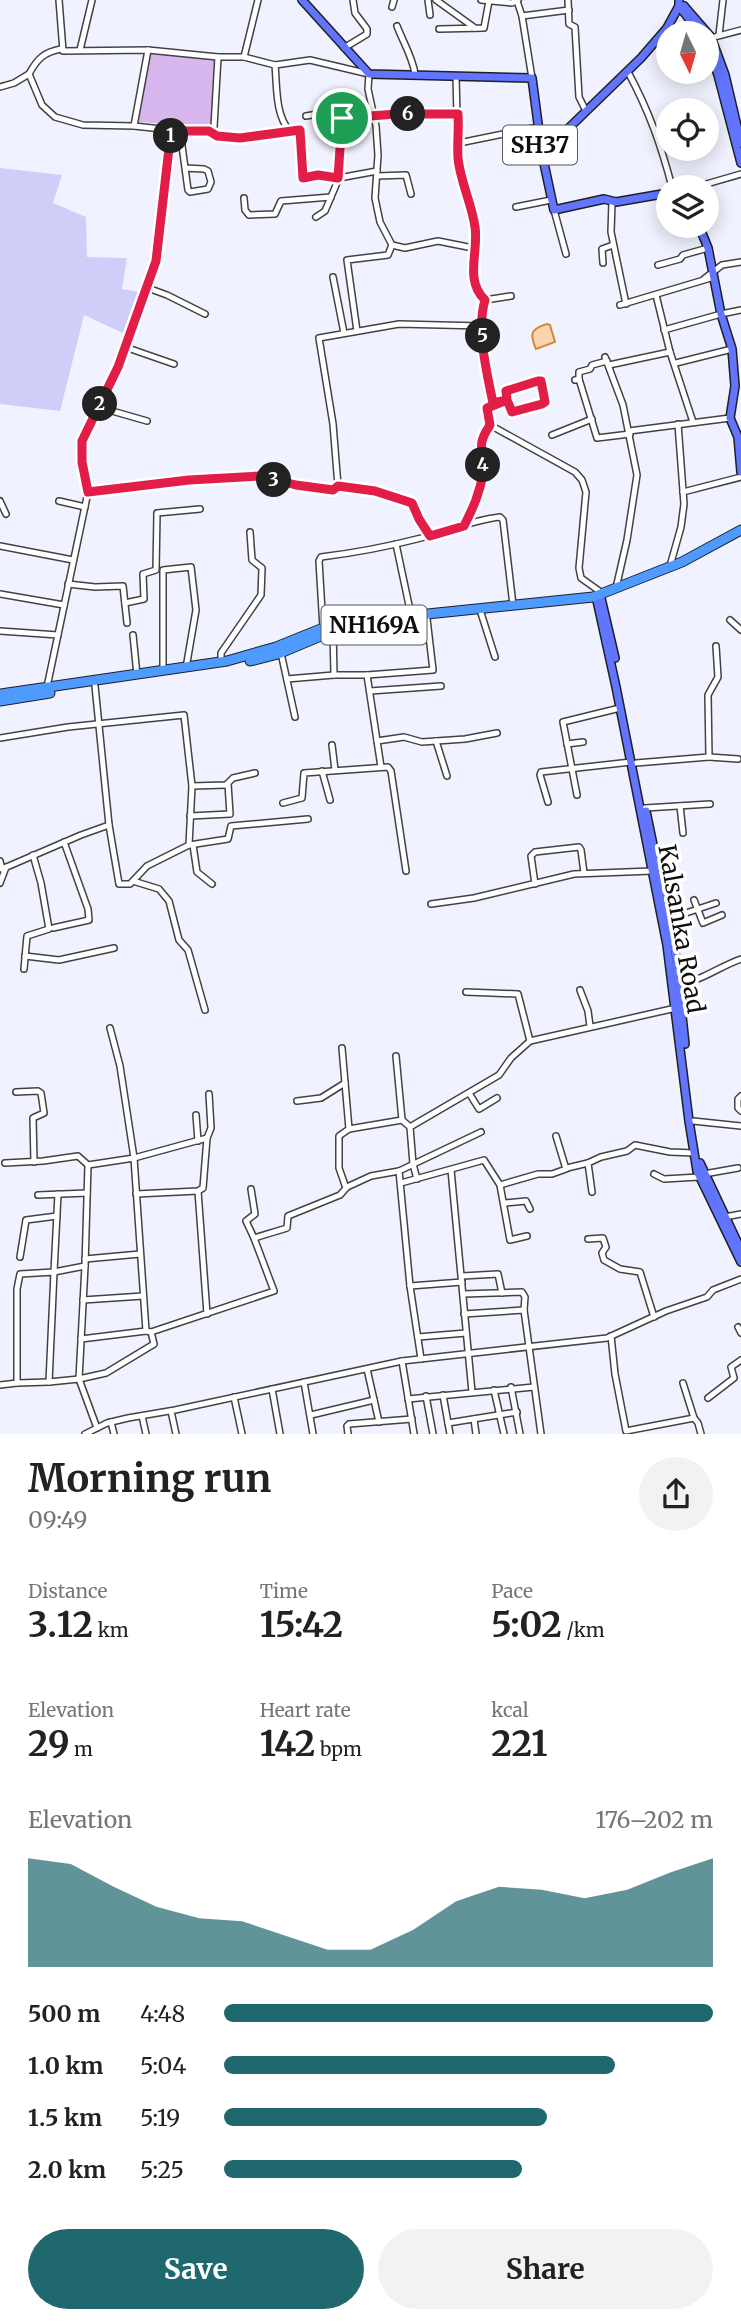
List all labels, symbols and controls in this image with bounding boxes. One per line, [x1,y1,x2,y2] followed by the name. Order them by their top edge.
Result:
[656,21,719,84] north arrow
[656,21,719,238] map controls
[312,88,372,148] pin
[390,96,426,132] pin: 6
[656,98,719,161] button: locate
[323,99,361,137] icon: arrive
[402,101,413,125] text: 6
[154,118,188,154] pin: 1
[166,123,175,147] text: 1
[503,126,577,164] road number: SH37
[656,175,719,238] button: layers
[466,318,500,354] pin: 5
[477,323,488,347] text: 5
[82,386,118,422] pin: 2
[94,391,105,415] text: 2
[466,448,500,482] pin: 4
[476,452,489,476] text: 4
[256,462,292,498] pin: 3
[268,467,279,491] text: 3
[322,606,426,645] road number: NH169A
[651,842,712,1016] street label: Kalsanka Road
[28,1455,271,1502] text: Morning run
[639,1457,713,1531] button: share
[28,1505,87,1534] text: 09:49
[28,1579,107,1603] text: Distance
[260,1579,308,1603] text: Time
[491,1579,533,1603] text: Pace
[28,1603,93,1647] text: 3.12
[260,1603,343,1647] text: 15:42
[491,1603,562,1647] text: 5:02
[93,1618,129,1642] text: km
[562,1618,605,1642] text: /km
[28,1698,114,1722] text: Elevation
[260,1698,351,1722] text: Heart rate
[491,1698,529,1722] text: kcal
[28,1722,70,1766] text: 29
[260,1722,315,1766] text: 142
[491,1722,547,1766] text: 221
[70,1737,93,1761] text: m
[315,1737,362,1761] text: bpm
[28,1805,132,1834] text: Elevation
[596,1805,713,1834] text: 176–202 m
[28,1999,100,2028] text: 500 m
[140,1999,185,2028] text: 4:48
[28,2051,103,2080] text: 1.0 km
[140,2051,186,2080] text: 5:04
[28,2103,102,2132] text: 1.5 km
[140,2103,180,2132] text: 5:19
[28,2155,106,2184] text: 2.0 km
[140,2155,184,2184] text: 5:25
[28,2229,364,2309] button: Save
[378,2229,713,2309] button: Share

